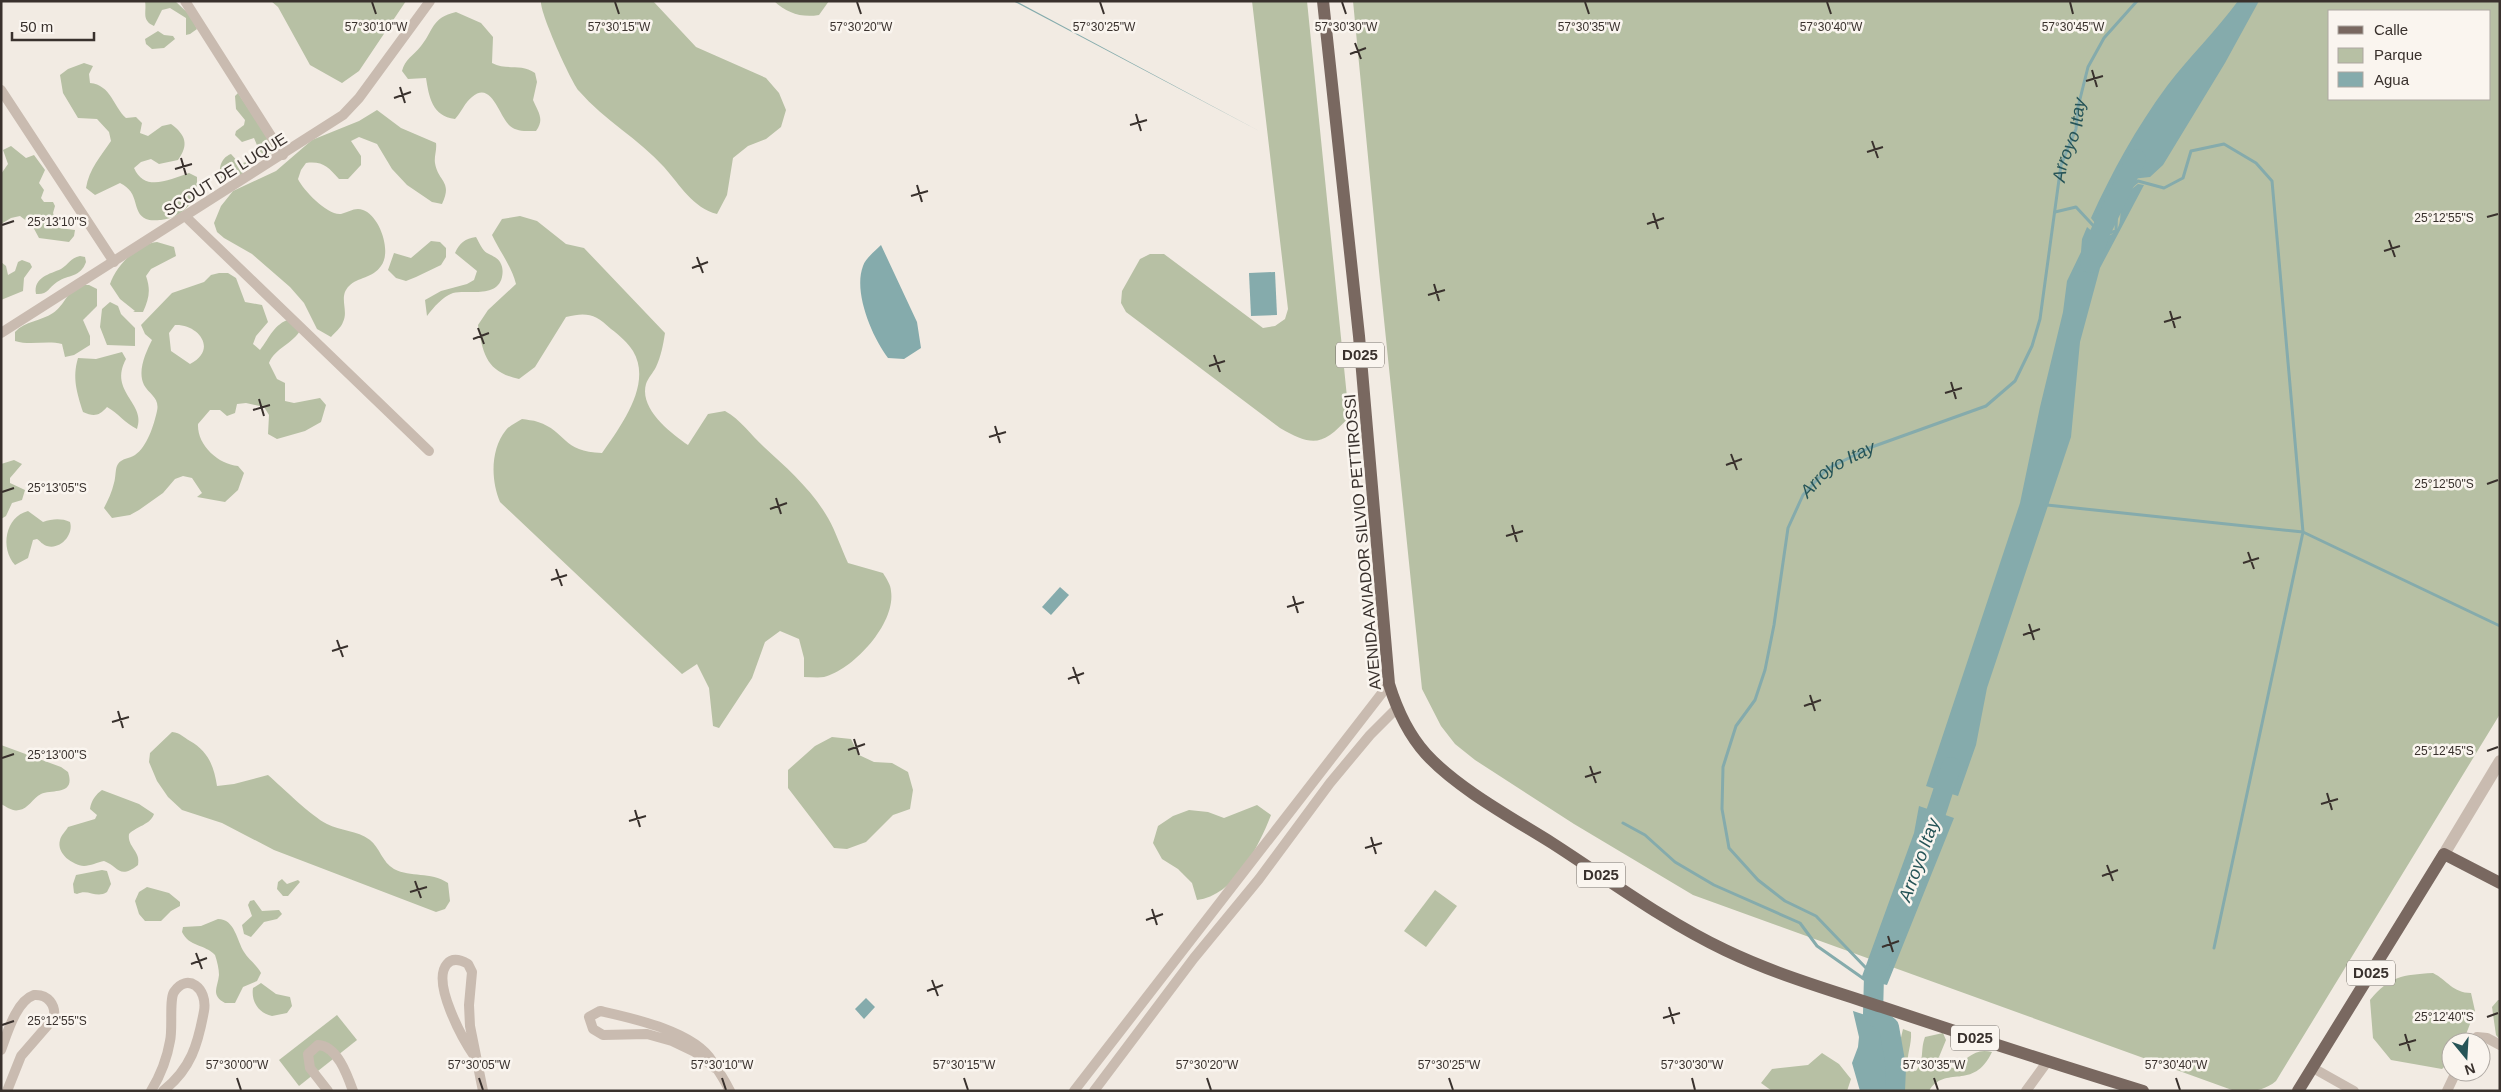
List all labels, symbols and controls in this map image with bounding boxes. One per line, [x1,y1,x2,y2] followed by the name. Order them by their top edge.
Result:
[12,10,95,42] scale bar
[2328,10,2491,100] legend
[20,18,53,35] text: 50 m
[345,20,408,34] text: 57°30'10"W
[588,20,651,34] text: 57°30'15"W
[830,20,893,34] text: 57°30'20"W
[1073,20,1136,34] text: 57°30'25"W
[1315,20,1378,34] text: 57°30'30"W
[1558,20,1621,34] text: 57°30'35"W
[1800,20,1863,34] text: 57°30'40"W
[2042,20,2105,34] text: 57°30'45"W
[2374,21,2408,38] text: Calle
[2374,46,2422,63] text: Parque
[2374,71,2410,88] text: Agua
[2049,95,2090,184] water label: Arroyo Itay
[161,130,290,219] street label: SCOUT DE LUQUE
[2414,211,2474,225] text: 25°12'55"S
[27,215,87,229] text: 25°13'10"S
[1336,342,1384,368] road number: D025
[1341,393,1384,691] street label: AVENIDA AVIADOR SILVIO PETTIROSSI
[1795,436,1878,502] water label: Arroyo Itay
[2414,477,2474,491] text: 25°12'50"S
[27,481,87,495] text: 25°13'05"S
[2414,744,2474,758] text: 25°12'45"S
[27,748,87,762] text: 25°13'00"S
[1894,815,1944,905] water label: Arroyo Itay
[1577,862,1625,888] road number: D025
[2347,960,2395,986] road number: D025
[2414,1010,2474,1024] text: 25°12'40"S
[27,1014,87,1028] text: 25°12'55"S
[1951,1026,1999,1050] road number: D025
[2441,1032,2491,1082] north arrow
[206,1058,269,1072] text: 57°30'00"W
[448,1058,511,1072] text: 57°30'05"W
[691,1058,754,1072] text: 57°30'10"W
[933,1058,996,1072] text: 57°30'15"W
[1176,1058,1239,1072] text: 57°30'20"W
[1418,1058,1481,1072] text: 57°30'25"W
[1661,1058,1724,1072] text: 57°30'30"W
[1903,1058,1966,1072] text: 57°30'35"W
[2145,1058,2208,1072] text: 57°30'40"W
[2463,1060,2477,1079] text: N

